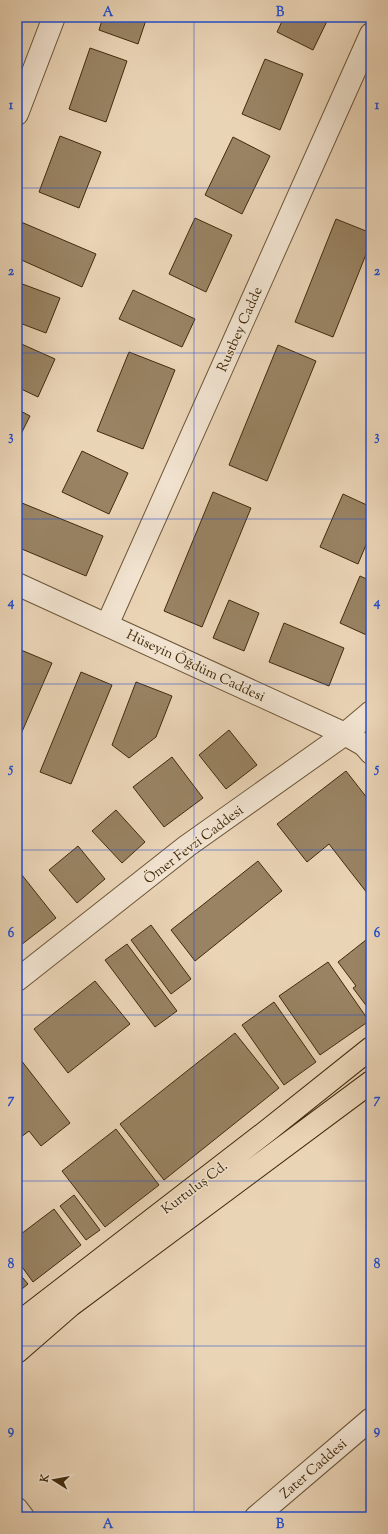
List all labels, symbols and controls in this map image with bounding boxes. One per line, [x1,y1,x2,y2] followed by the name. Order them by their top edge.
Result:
[103,4,114,22] text: A
[276,4,285,22] text: B
[9,97,14,115] text: 1
[375,97,380,115] text: 1
[8,263,15,281] text: 2
[374,263,381,281] text: 2
[213,284,269,376] street label: Rustbey Cadde
[8,428,14,446] text: 3
[374,428,380,446] text: 3
[7,594,15,612] text: 4
[373,594,381,612] text: 4
[122,625,268,708] street label: Hüseyin Öğdüm Caddesi
[8,760,14,778] text: 5
[374,760,380,778] text: 5
[139,801,248,890] street label: Ömer Fevzi Caddesi
[8,925,15,943] text: 6
[374,925,381,943] text: 6
[8,1091,15,1109] text: 7
[374,1091,381,1109] text: 7
[158,1157,233,1220] street label: Kurtuluş Cd.
[8,1256,15,1274] text: 8
[374,1256,381,1274] text: 8
[8,1422,15,1440] text: 9
[374,1422,381,1440] text: 9
[277,1435,352,1504] street label: Zater Caddesi
[34,1460,74,1500] north arrow
[36,1473,54,1485] text: K
[103,1516,114,1534] text: A
[276,1516,285,1534] text: B

